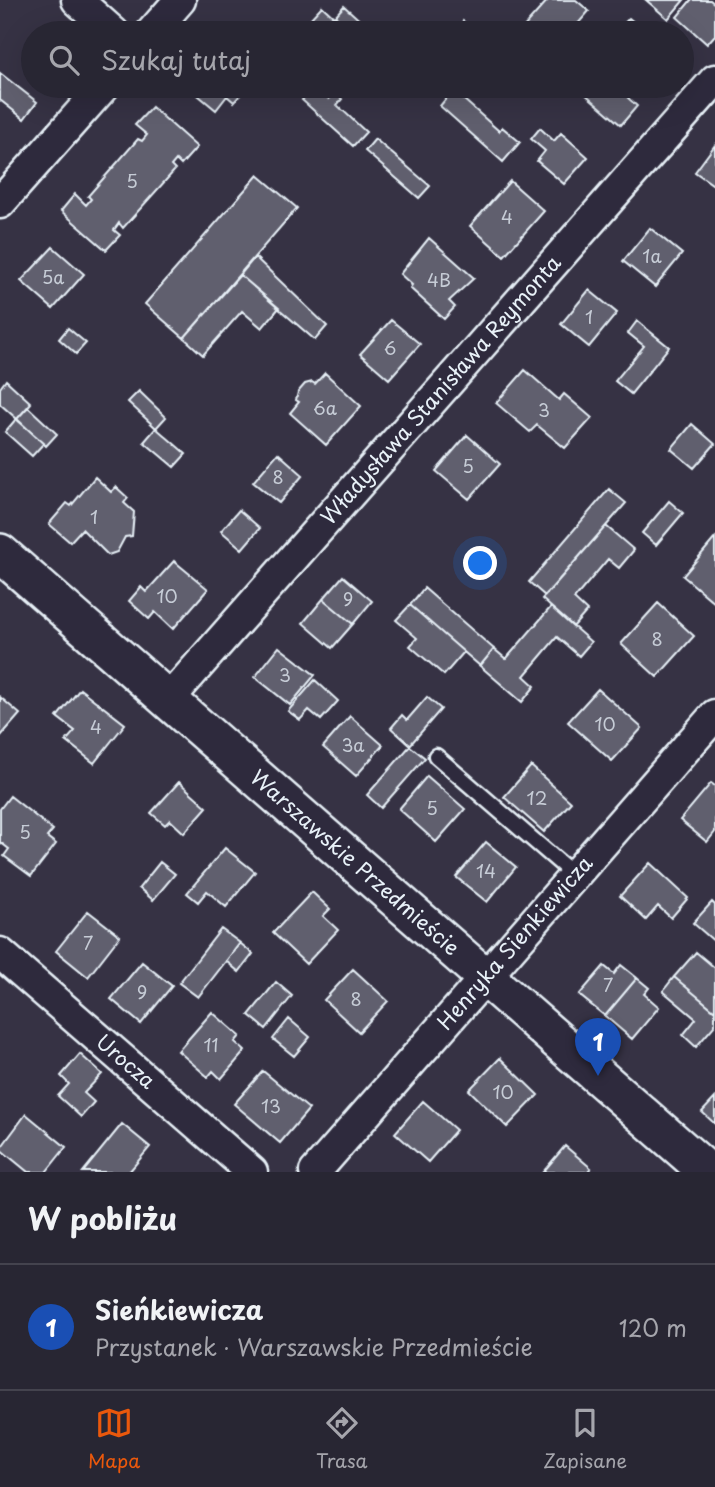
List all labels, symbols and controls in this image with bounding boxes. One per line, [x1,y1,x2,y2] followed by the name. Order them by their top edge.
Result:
[21,21,694,98] search box
[101,40,251,79] text: Szukaj tutaj
[45,41,83,79] icon: search
[126,167,138,194] house number: 5
[501,203,513,230] house number: 4
[642,242,662,269] house number: 1a
[312,247,568,531] street label: Władysława Stanisława Reymonta
[42,263,64,290] house number: 5a
[427,266,451,293] house number: 4B
[585,303,593,330] house number: 1
[384,334,396,361] house number: 6
[313,394,338,421] house number: 6a
[538,396,550,423] house number: 3
[462,452,474,479] house number: 5
[272,463,284,490] house number: 8
[90,503,98,530] house number: 1
[463,546,497,580] your location
[156,582,178,609] house number: 10
[343,585,353,612] house number: 9
[651,625,663,652] house number: 8
[279,661,291,688] house number: 3
[594,710,616,737] house number: 10
[90,713,102,740] house number: 4
[341,731,365,758] house number: 3a
[244,761,468,962] street label: Warszawskie Przedmieście
[527,784,547,811] house number: 12
[426,794,438,821] house number: 5
[19,818,31,845] house number: 5
[428,848,599,1036] street label: Henryka Sienkiewicza
[476,857,496,884] house number: 14
[83,929,93,956] house number: 7
[603,971,613,998] house number: 7
[137,978,147,1005] house number: 9
[350,985,362,1012] house number: 8
[575,1018,621,1076] pin: 1
[90,1025,164,1095] street label: Urocza
[203,1031,219,1058] house number: 11
[492,1078,514,1105] house number: 10
[261,1092,281,1119] house number: 13
[28,1195,177,1240] text: W pobliżu
[95,1290,263,1329] text: Sieńkiewicza
[46,1310,57,1345] text: 1
[619,1310,687,1345] text: 120 m
[95,1329,533,1364] text: Przystanek · Warszawskie Przedmieście
[88,1404,140,1474] tab: Mapa
[316,1404,368,1474] tab: Trasa
[543,1404,627,1474] tab: Zapisane

